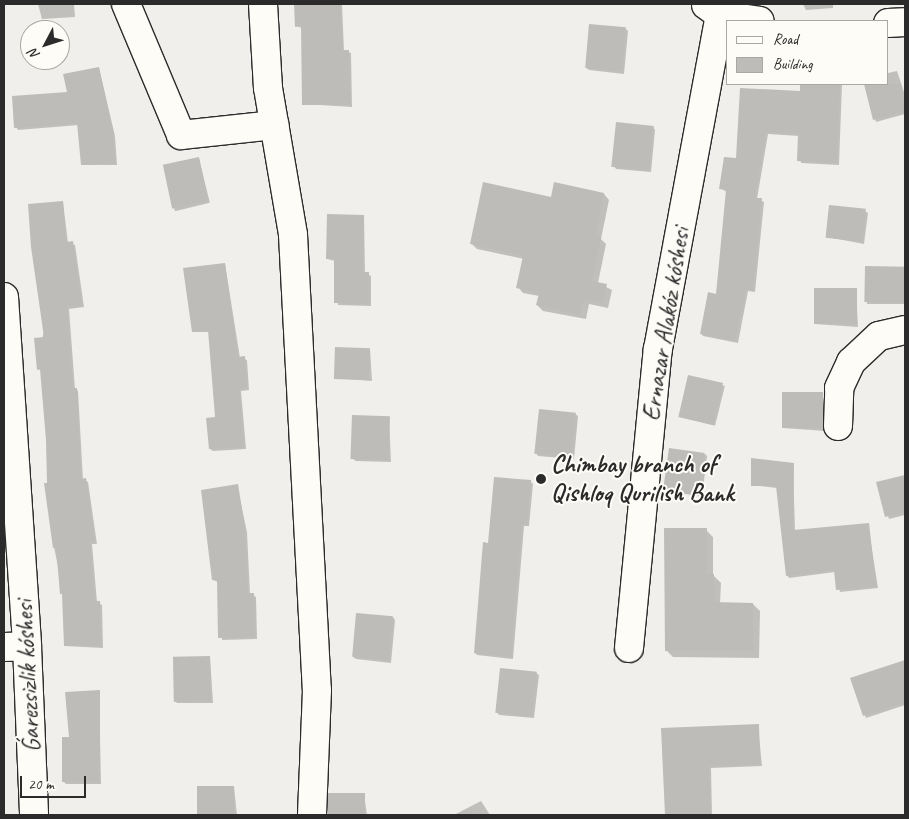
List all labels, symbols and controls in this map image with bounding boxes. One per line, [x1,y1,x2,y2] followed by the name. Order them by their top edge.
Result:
[20,20,70,70] north arrow
[726,20,889,85] legend
[773,30,798,49] text: Road
[25,46,43,63] text: N
[773,55,812,74] text: Building
[636,225,696,423] street label: Ernazar Alakóz kóshesi
[551,450,734,509] place label: Chimbay branch of Qishloq Qurilish Bank
[535,473,547,485] marker: Chimbay branch of Qishloq Qurilish Bank
[9,599,47,753] street label: Ǵarezsizlik kóshesi
[22,766,89,798] scale bar
[28,775,54,794] text: 20 m

